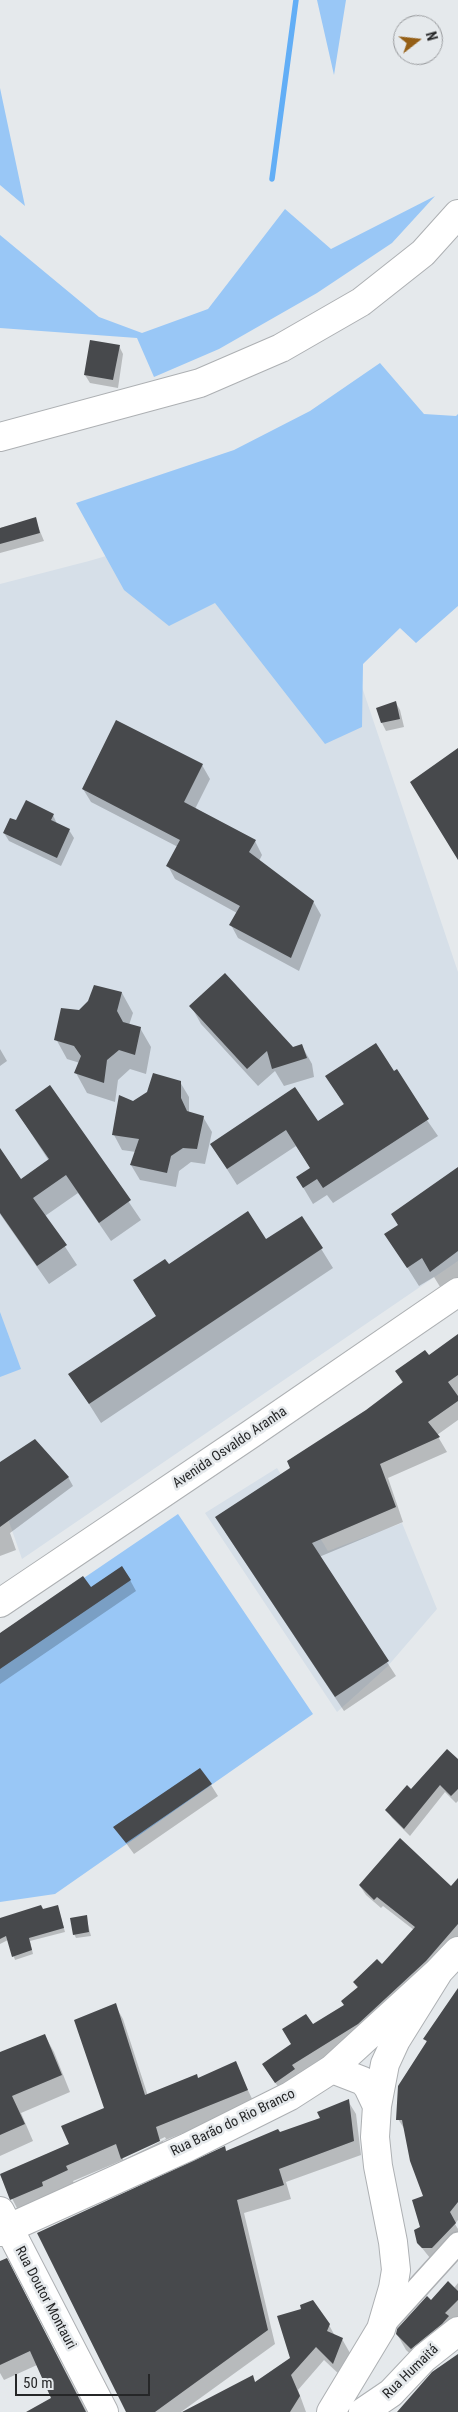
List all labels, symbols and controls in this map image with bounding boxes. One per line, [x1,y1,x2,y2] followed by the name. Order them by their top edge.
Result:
[393,15,443,65] north arrow
[423,30,440,42] text: N
[170,1404,290,1492] street label: Avenida Osvaldo Aranha
[168,2086,298,2160] street label: Rua Barão do Rio Branco
[11,2244,79,2352] street label: Rua Doutor Montauri
[380,2341,442,2403] street label: Rua Humaitá
[18,2364,152,2396] scale bar
[23,2374,53,2392] text: 50 m

